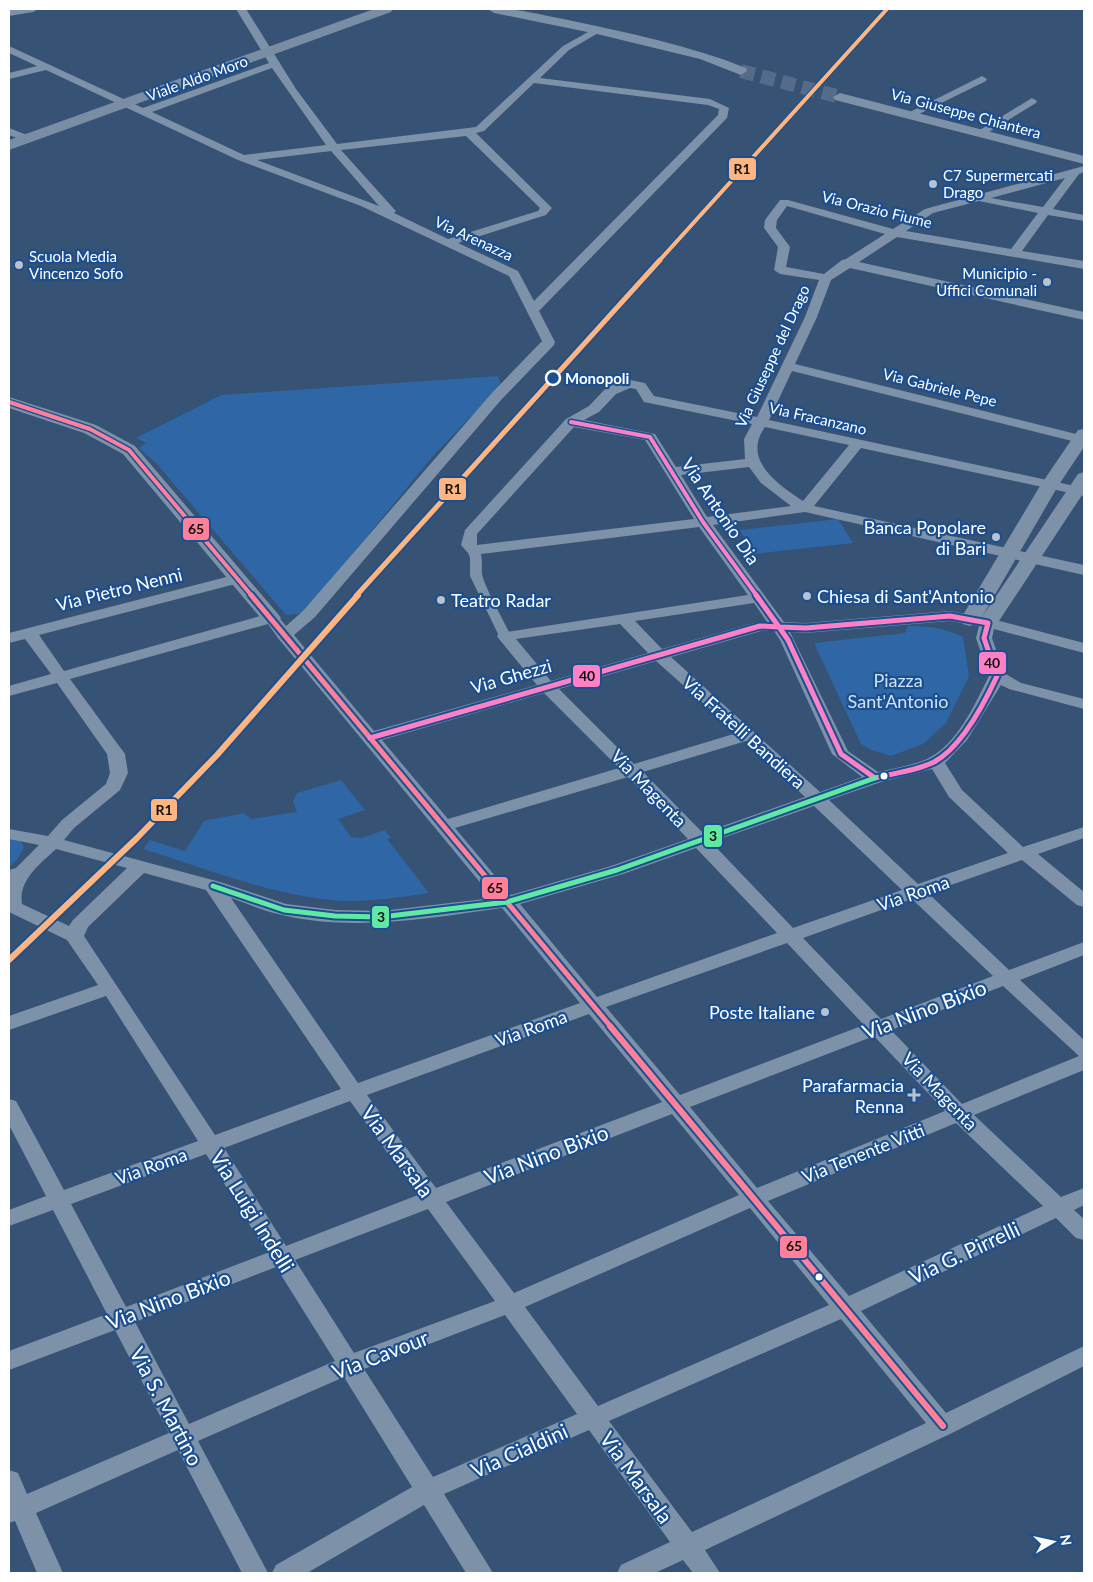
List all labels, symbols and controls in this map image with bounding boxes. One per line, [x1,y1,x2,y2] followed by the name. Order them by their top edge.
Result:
[144,51,250,105] street label: Viale Aldo Moro
[889,84,1043,142] street label: Via Giuseppe Chiantera
[728,157,757,181] line badge: R1
[733,160,751,177] text: R1
[943,166,1053,201] place label: C7 Supermercati Drago
[927,178,939,190] marker: C7 Supermercati Drago
[820,187,934,231] street label: Via Orazio Fiume
[432,212,516,264] street label: Via Arenazza
[29,247,123,282] place label: Scuola Media Vincenzo Sofo
[13,259,25,271] marker: Scuola Media Vincenzo Sofo
[936,264,1037,299] place label: Municipio - Uffici Comunali
[1041,276,1053,288] marker: Municipio - Uffici Comunali
[731,282,813,430] street label: Via Giuseppe del Drago
[881,364,999,410] street label: Via Gabriele Pepe
[565,369,630,387] place label: Monopoli
[545,370,561,386] marker: Monopoli
[767,398,869,438] street label: Via Fracanzano
[677,453,765,569] street label: Via Antonio Dia
[438,477,467,501] line badge: R1
[444,480,462,497] text: R1
[864,516,986,559] place label: Banca Popolare di Bari
[182,517,210,541] line badge: 65
[188,520,204,537] text: 65
[990,531,1002,543] marker: Banca Popolare di Bari
[54,563,184,615] street label: Via Pietro Nenni
[817,585,994,607] place label: Chiesa di Sant'Antonio
[451,589,551,611] place label: Teatro Radar
[801,590,813,602] marker: Chiesa di Sant'Antonio
[435,594,447,606] marker: Teatro Radar
[978,651,1007,675] line badge: 40
[468,654,554,698] street label: Via Ghezzi
[984,654,1000,671] text: 40
[572,664,601,688] line badge: 40
[579,667,595,684] text: 40
[848,669,948,712] park label: Piazza Sant'Antonio
[678,671,810,793] street label: Via Fratelli Bandiera
[607,745,691,831] street label: Via Magenta
[879,771,889,781] unlabelled marker
[150,798,178,822] line badge: R1
[155,801,173,818] text: R1
[703,824,723,848] line badge: 3
[709,827,717,844] text: 3
[874,870,952,916] street label: Via Roma
[481,876,509,900] line badge: 65
[487,879,503,896] text: 65
[371,905,390,929] line badge: 3
[377,908,385,925] text: 3
[858,974,990,1044] street label: Via Nino Bixio
[709,1001,815,1023] place label: Poste Italiane
[492,1005,570,1051] street label: Via Roma
[819,1006,831,1018] marker: Poste Italiane
[898,1048,982,1134] street label: Via Magenta
[802,1074,904,1117] place label: Parafarmacia Renna
[908,1089,920,1101] marker: Parafarmacia Renna
[356,1100,440,1202] street label: Via Marsala
[799,1118,927,1188] street label: Via Tenente Vitti
[480,1119,612,1189] street label: Via Nino Bixio
[112,1143,190,1189] street label: Via Roma
[206,1146,300,1276] street label: Via Luigi Indelli
[905,1215,1023,1289] street label: Via G. Pirrelli
[779,1235,808,1259] line badge: 65
[786,1237,802,1254] text: 65
[102,1264,234,1334] street label: Via Nino Bixio
[814,1272,824,1282] unlabelled marker
[328,1324,432,1384] street label: Via Cavour
[125,1342,209,1470] street label: Via S. Martino
[467,1418,571,1482] street label: Via Cialdini
[595,1426,679,1528] street label: Via Marsala
[1028,1517,1078,1567] north arrow
[1057,1533,1076,1547] text: N

